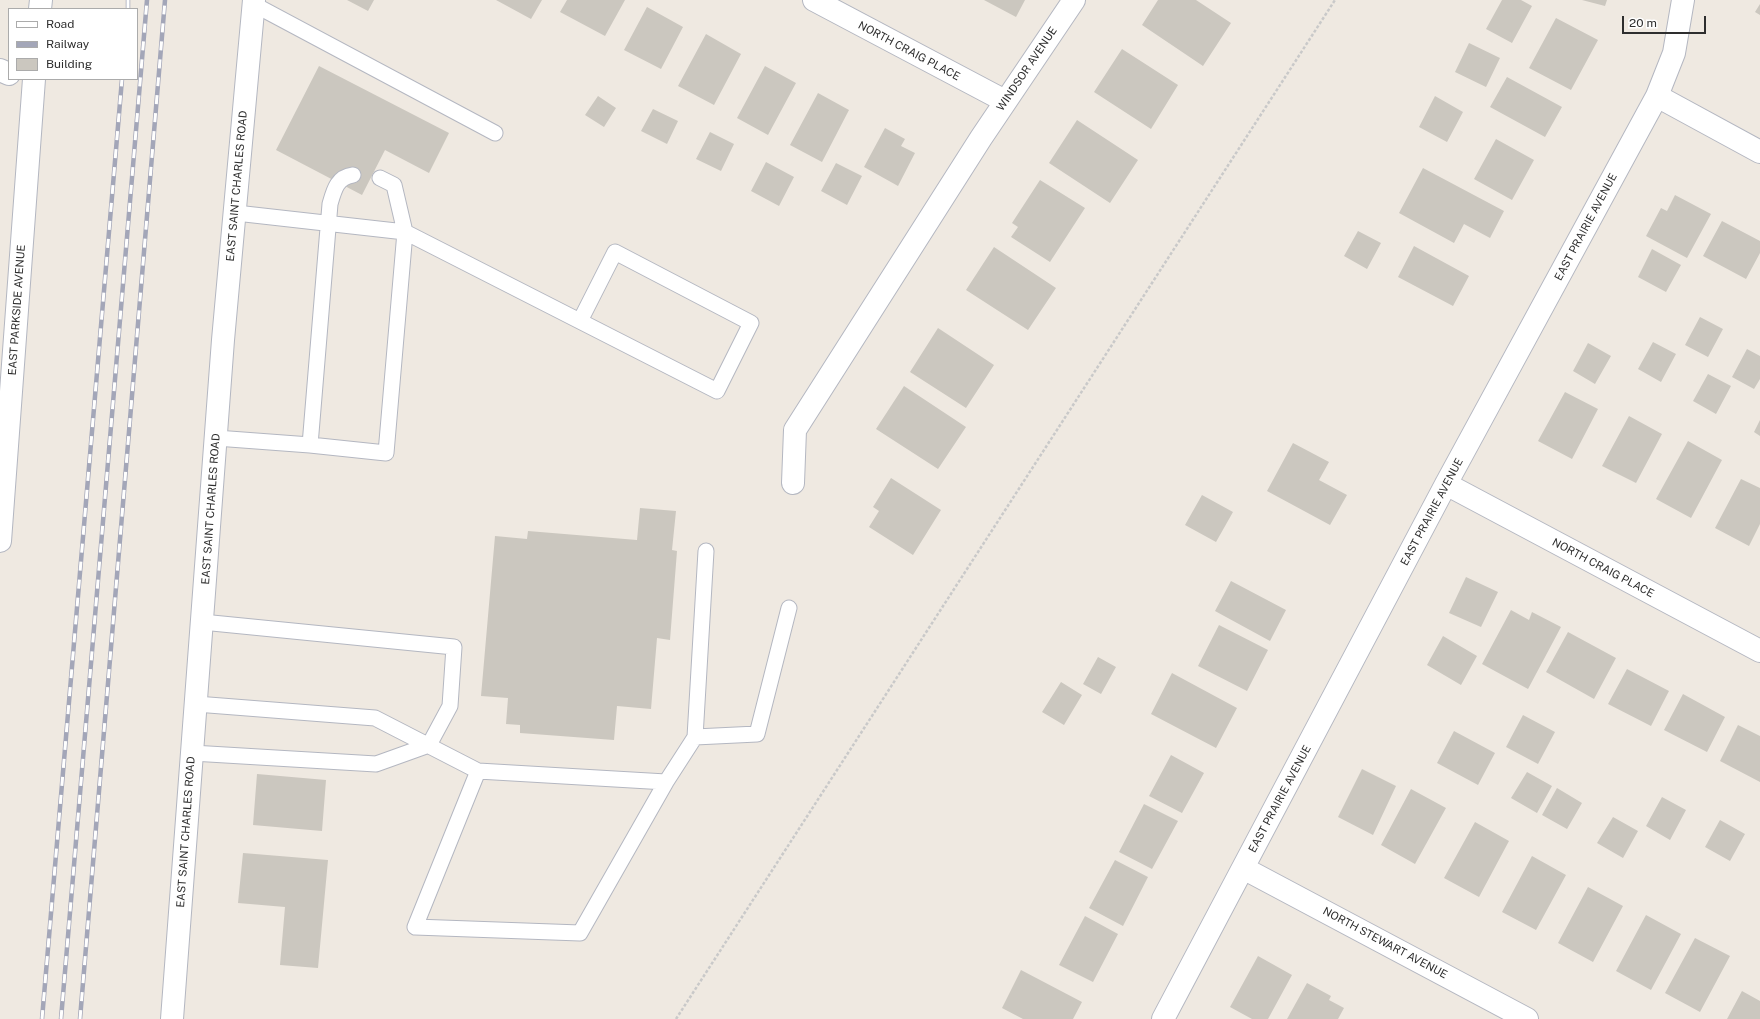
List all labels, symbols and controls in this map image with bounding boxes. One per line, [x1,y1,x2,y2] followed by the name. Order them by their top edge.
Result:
[8,8,138,80] legend
[1624,8,1708,34] scale bar
[1629,16,1657,30] text: 20 m
[46,17,74,31] text: Road
[856,19,962,83] street label: NORTH CRAIG PLACE
[994,24,1060,114] street label: WINDSOR AVENUE
[46,37,89,51] text: Railway
[46,57,92,71] text: Building
[224,110,250,262] street label: EAST SAINT CHARLES ROAD
[1552,171,1620,283] street label: EAST PRAIRIE AVENUE
[6,244,28,376] street label: EAST PARKSIDE AVENUE
[199,433,223,585] street label: EAST SAINT CHARLES ROAD
[1398,456,1466,568] street label: EAST PRAIRIE AVENUE
[1550,536,1656,600] street label: NORTH CRAIG PLACE
[1246,743,1314,855] street label: EAST PRAIRIE AVENUE
[174,756,198,908] street label: EAST SAINT CHARLES ROAD
[1320,905,1450,981] street label: NORTH STEWART AVENUE

